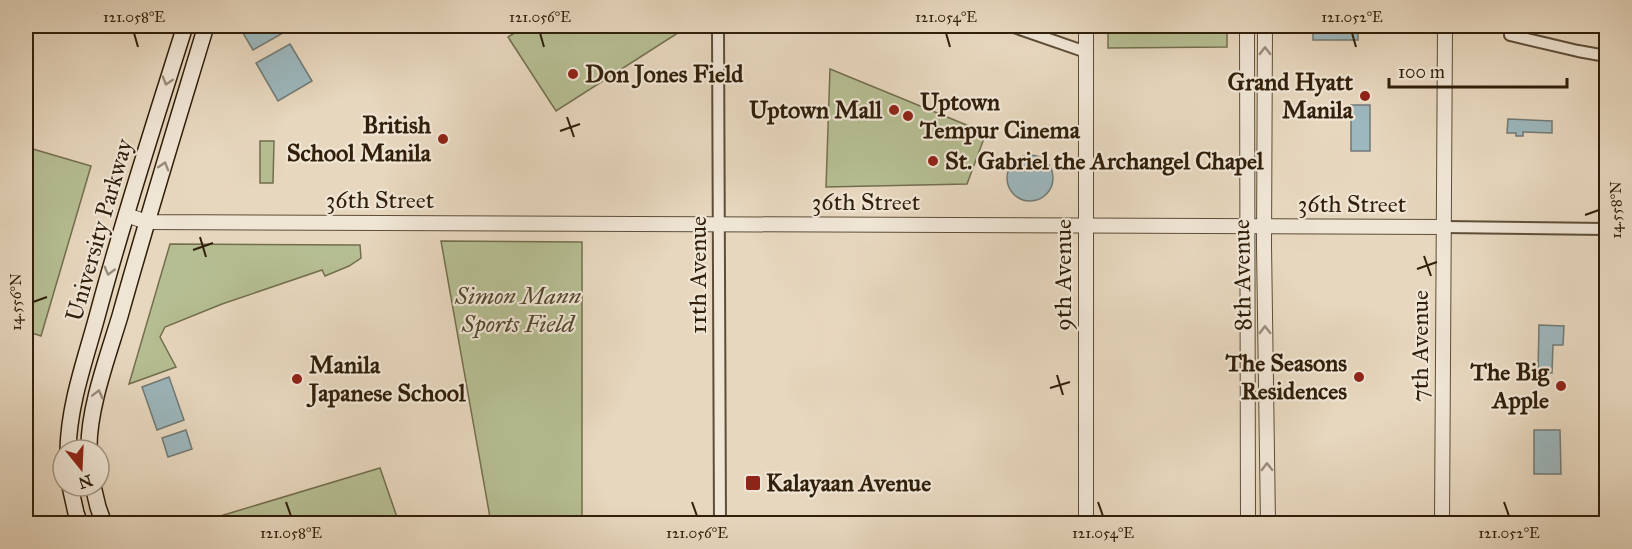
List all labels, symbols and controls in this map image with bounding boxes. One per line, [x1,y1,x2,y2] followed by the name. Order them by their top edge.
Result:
[103,8,165,26] text: 121.058°E
[509,8,571,26] text: 121.056°E
[915,8,977,26] text: 121.054°E
[1321,8,1383,26] text: 121.052°E
[1259,46,1271,55] one-way arrow
[1389,51,1568,89] scale bar
[585,59,744,89] place label: Don Jones Field
[1398,61,1445,83] text: 100 m
[566,67,580,81] marker: Don Jones Field
[1228,67,1354,125] place label: Grand Hyatt Manila
[162,75,175,86] one-way arrow
[919,87,1081,145] place label: Uptown Tempur Cinema
[1358,89,1372,103] marker: Grand Hyatt Manila
[749,95,882,125] place label: Uptown Mall
[887,103,901,117] marker: Uptown Mall
[901,109,915,123] marker: Uptown Tempur Cinema
[287,110,432,168] place label: British School Manila
[436,132,450,146] marker: British School Manila
[59,135,140,325] street label: University Parkway
[945,146,1264,176] place label: St. Gabriel the Archangel Chapel
[926,154,940,168] marker: St. Gabriel the Archangel Chapel
[157,161,169,172] one-way arrow
[1607,181,1625,239] text: 14.558°N
[326,185,435,215] street label: 36th Street
[812,187,921,217] street label: 36th Street
[1298,189,1407,219] street label: 36th Street
[683,216,713,334] street label: 11th Avenue
[1048,219,1078,331] street label: 9th Avenue
[1226,219,1258,331] street label: 8th Avenue
[104,266,117,276] one-way arrow
[7,273,25,331] text: 14.556°N
[454,281,581,339] park label: Simon Mann Sports Field
[1405,290,1435,402] street label: 7th Avenue
[1259,326,1271,335] one-way arrow
[1224,348,1347,406] place label: The Seasons Residences
[306,350,466,408] place label: Manila Japanese School
[1470,357,1550,415] place label: The Big Apple
[1352,370,1366,384] marker: The Seasons Residences
[290,372,304,386] marker: Manila Japanese School
[1554,379,1568,393] marker: The Big Apple
[90,390,103,400] one-way arrow
[51,438,111,498] north arrow
[1261,462,1273,471] one-way arrow
[766,468,931,498] place label: Kalayaan Avenue
[76,471,95,493] text: N
[744,474,762,492] marker: Kalayaan Avenue
[260,524,322,542] text: 121.058°E
[666,524,728,542] text: 121.056°E
[1072,524,1134,542] text: 121.054°E
[1478,524,1540,542] text: 121.052°E

